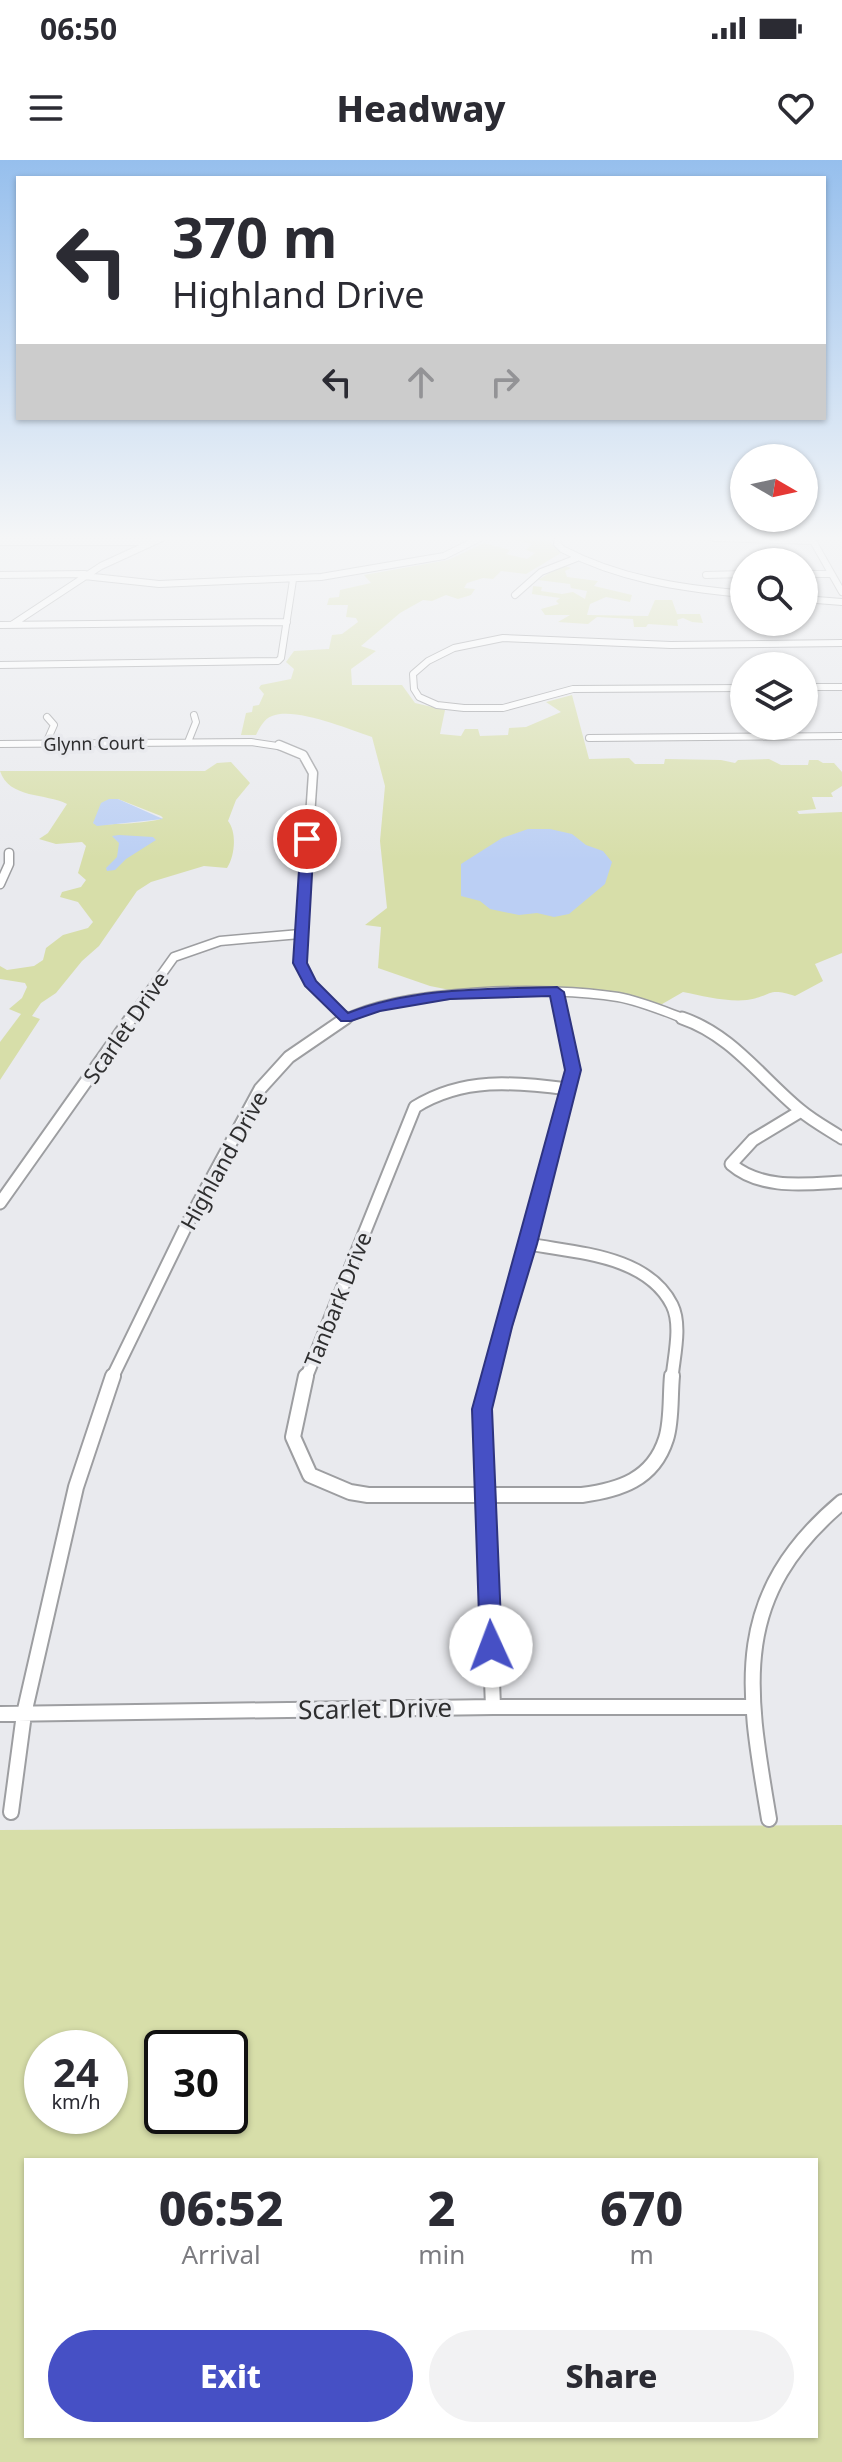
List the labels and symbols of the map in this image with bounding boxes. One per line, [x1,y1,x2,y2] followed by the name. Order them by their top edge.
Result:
[730,444,818,532] north arrow
[43,730,145,756] street label: Glynn Court
[273,805,341,873] pin
[75,965,175,1089] street label: Scarlet Drive
[172,1085,274,1235] street label: Highland Drive
[296,1227,378,1371] street label: Tanbark Drive
[449,1604,533,1688] position arrow
[298,1689,452,1727] street label: Scarlet Drive
[144,2030,248,2134] speed limit sign: 30

